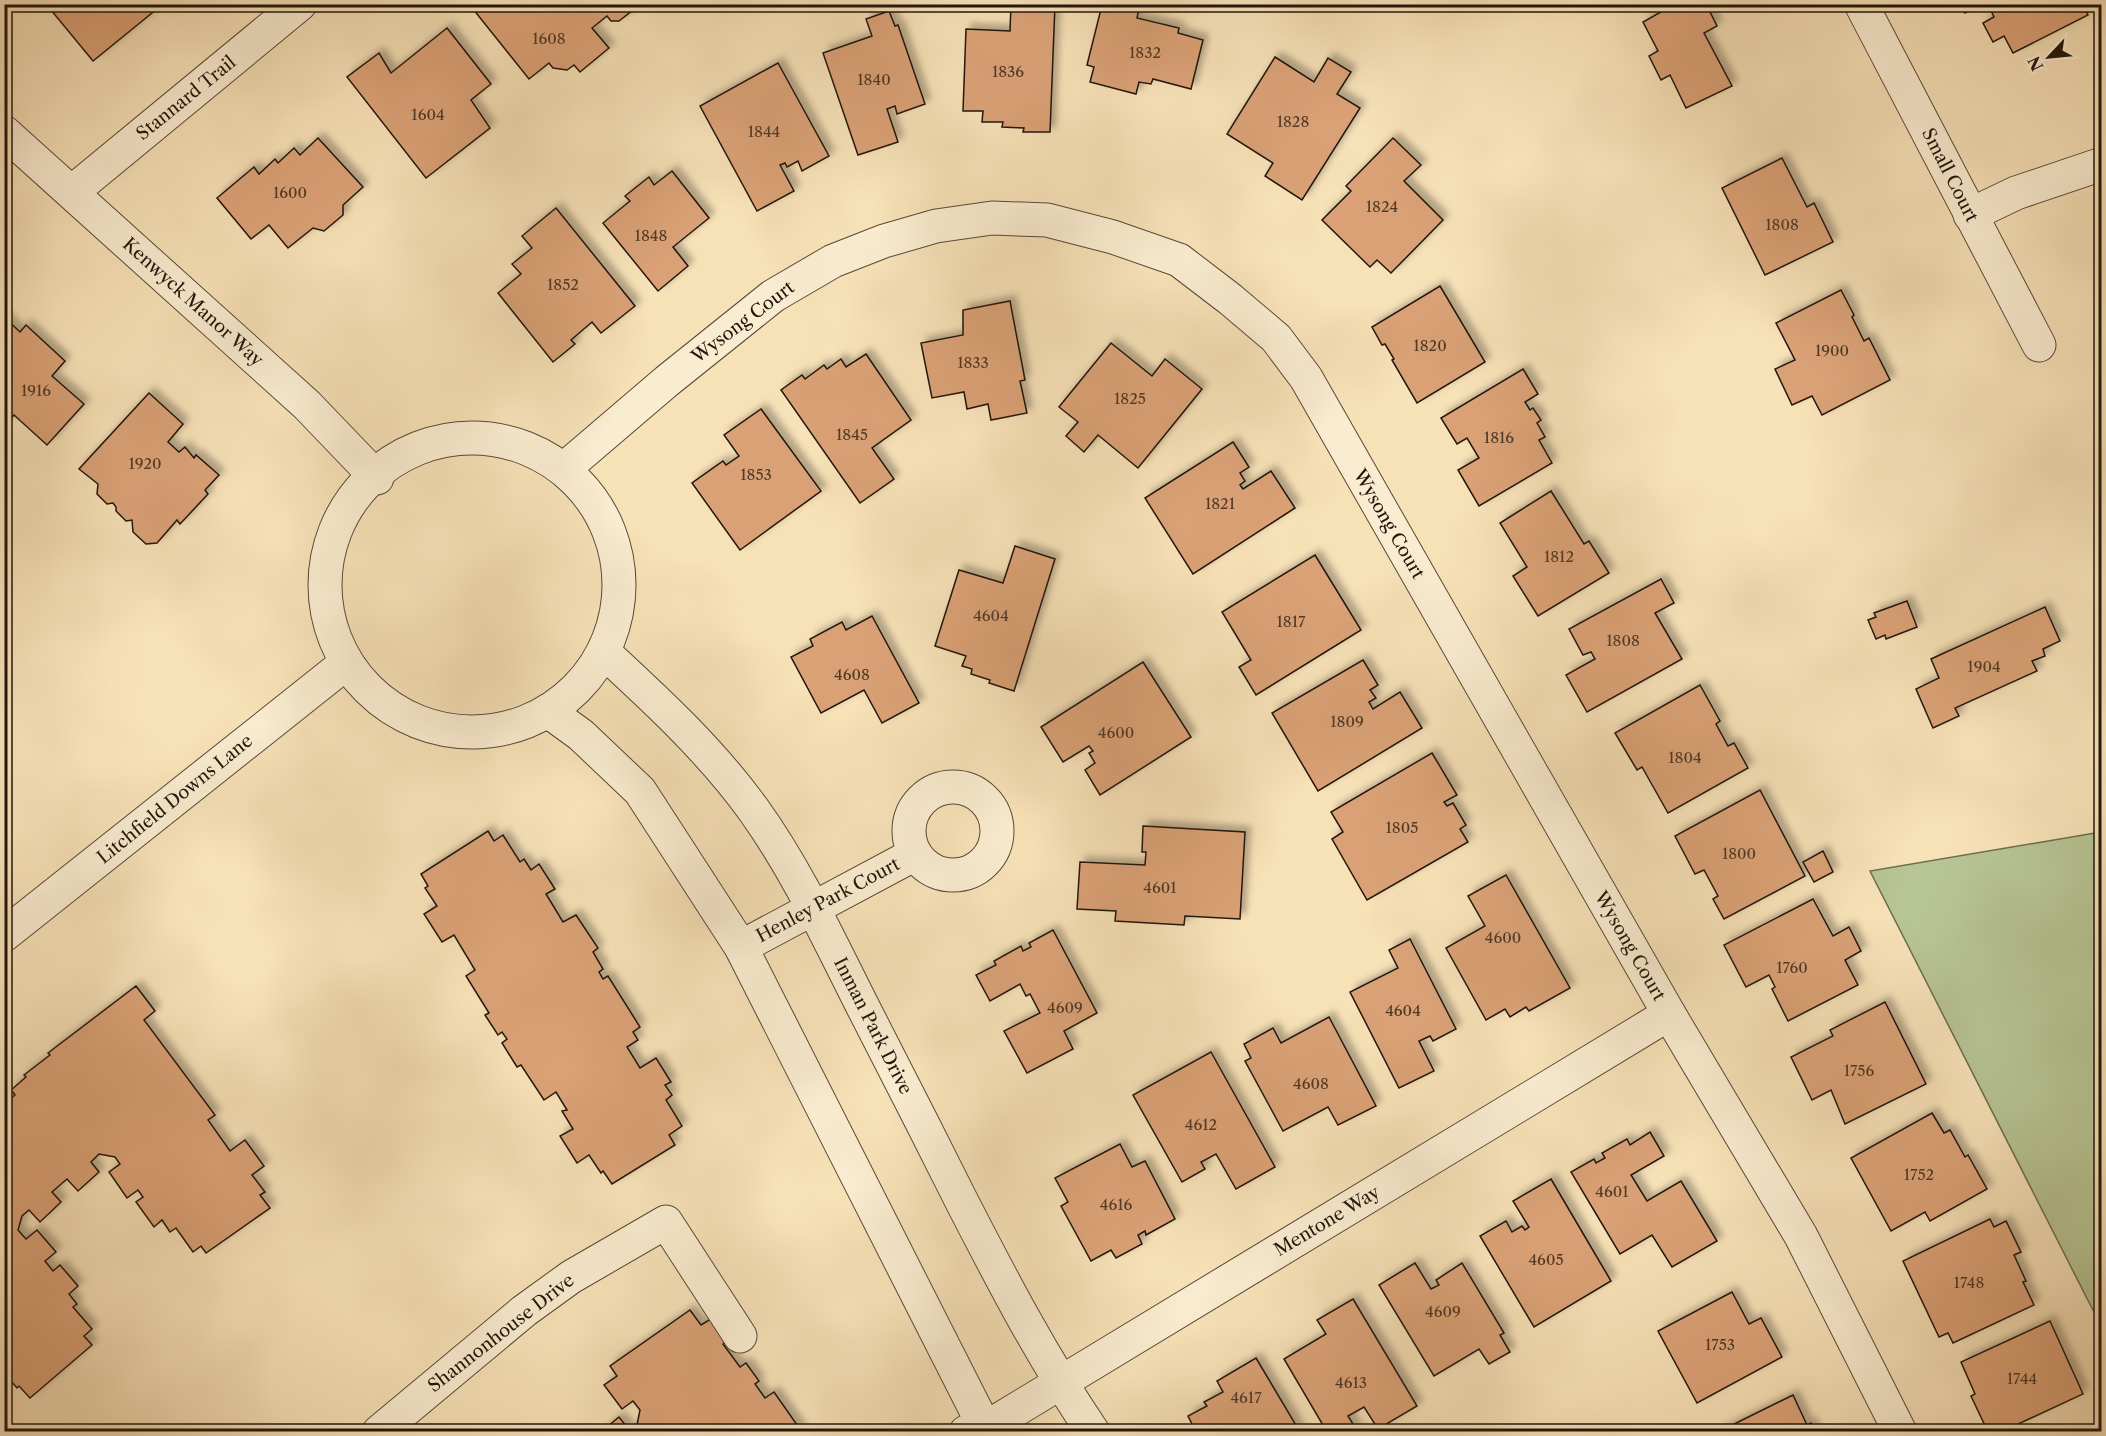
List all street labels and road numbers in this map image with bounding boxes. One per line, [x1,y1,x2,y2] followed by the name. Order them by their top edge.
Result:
[132,51,240,145] street label: Stannard Trail
[1917,124,1983,226] street label: Small Court
[118,233,269,372] street label: Kenwyck Manor Way
[687,276,799,368] street label: Wysong Court
[1348,464,1430,583] street label: Wysong Court
[93,730,257,868] street label: Litchfield Downs Lane
[753,853,904,947] street label: Henley Park Court
[1589,886,1671,1005] street label: Wysong Court
[829,954,917,1098] street label: Inman Park Drive
[1270,1180,1385,1261] street label: Mentone Way
[424,1269,578,1397] street label: Shannonhouse Drive

